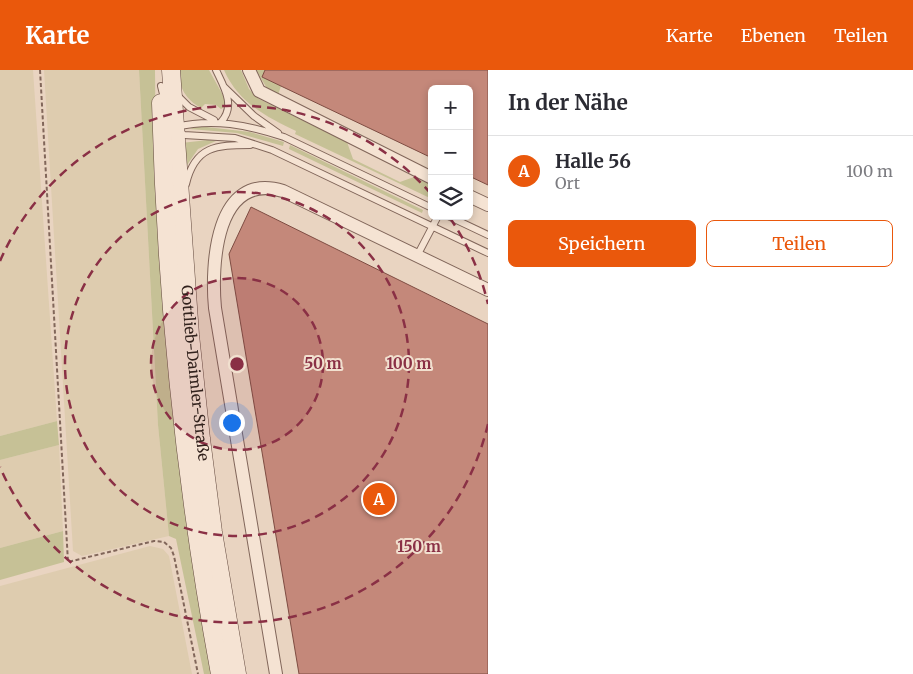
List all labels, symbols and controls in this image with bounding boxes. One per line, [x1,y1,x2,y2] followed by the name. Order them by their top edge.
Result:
[25,20,90,51] text: Karte
[666,24,713,47] text: Karte
[741,24,806,47] text: Ebenen
[834,24,888,47] text: Teilen
[428,85,473,220] map controls
[428,85,473,130] button: +
[508,89,628,116] text: In der Nähe
[428,130,473,175] button: −
[555,149,631,173] text: Halle 56
[518,161,530,181] text: A
[846,161,893,181] text: 100 m
[555,173,580,193] text: Ort
[428,175,473,220] button: layers
[508,220,696,267] button: Speichern
[706,220,893,267] button: Teilen
[177,284,214,462] street label: Gottlieb-Daimler-Straße
[304,354,342,373] text: 50 m
[387,354,431,373] text: 100 m
[228,355,246,373] centre of rings
[219,410,245,436] your location
[363,480,395,518] pin: A
[397,537,441,556] text: 150 m

